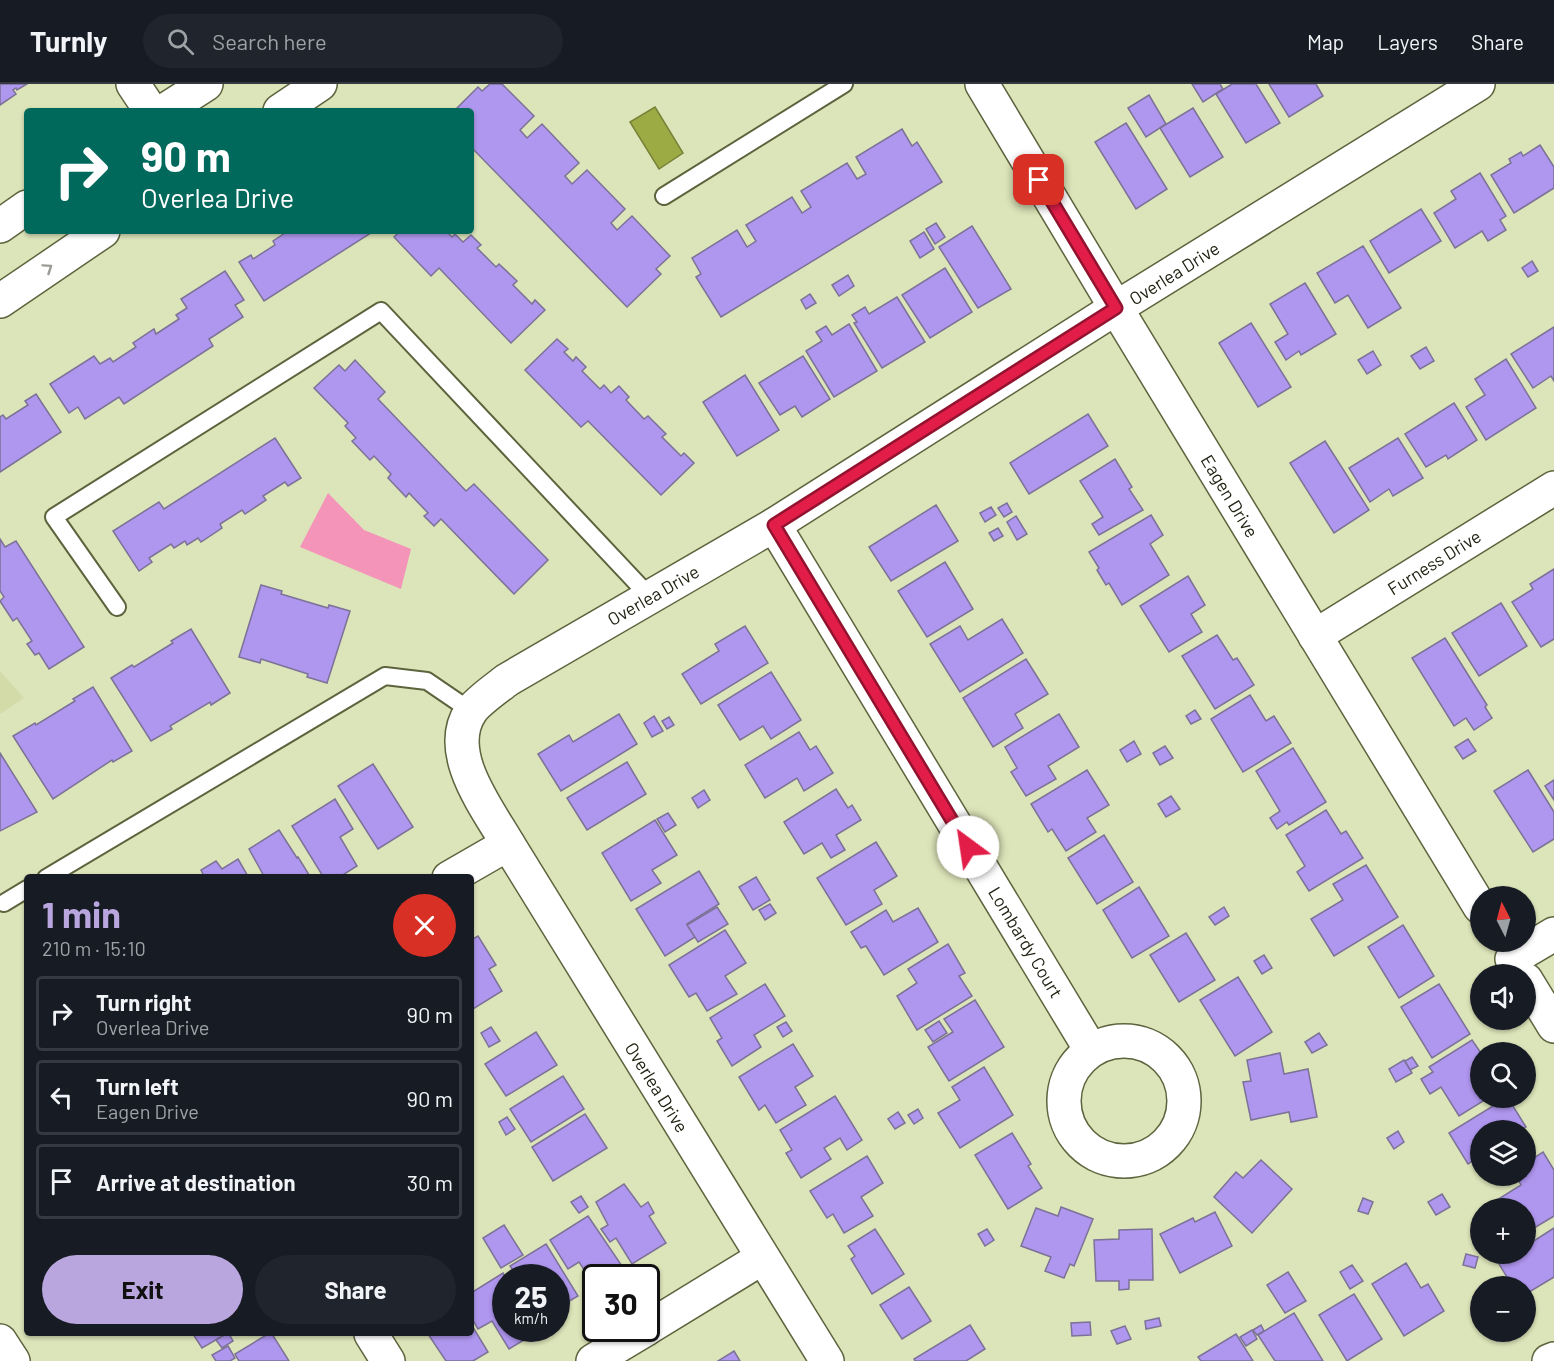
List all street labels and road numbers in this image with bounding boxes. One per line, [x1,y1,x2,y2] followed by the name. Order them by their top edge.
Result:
[1125,237,1223,309] street label: Overlea Drive
[1197,451,1263,541] street label: Eagen Drive
[1383,525,1485,599] street label: Furness Drive
[603,560,703,630] street label: Overlea Drive
[984,882,1068,1002] street label: Lombardy Court
[621,1038,693,1136] street label: Overlea Drive

